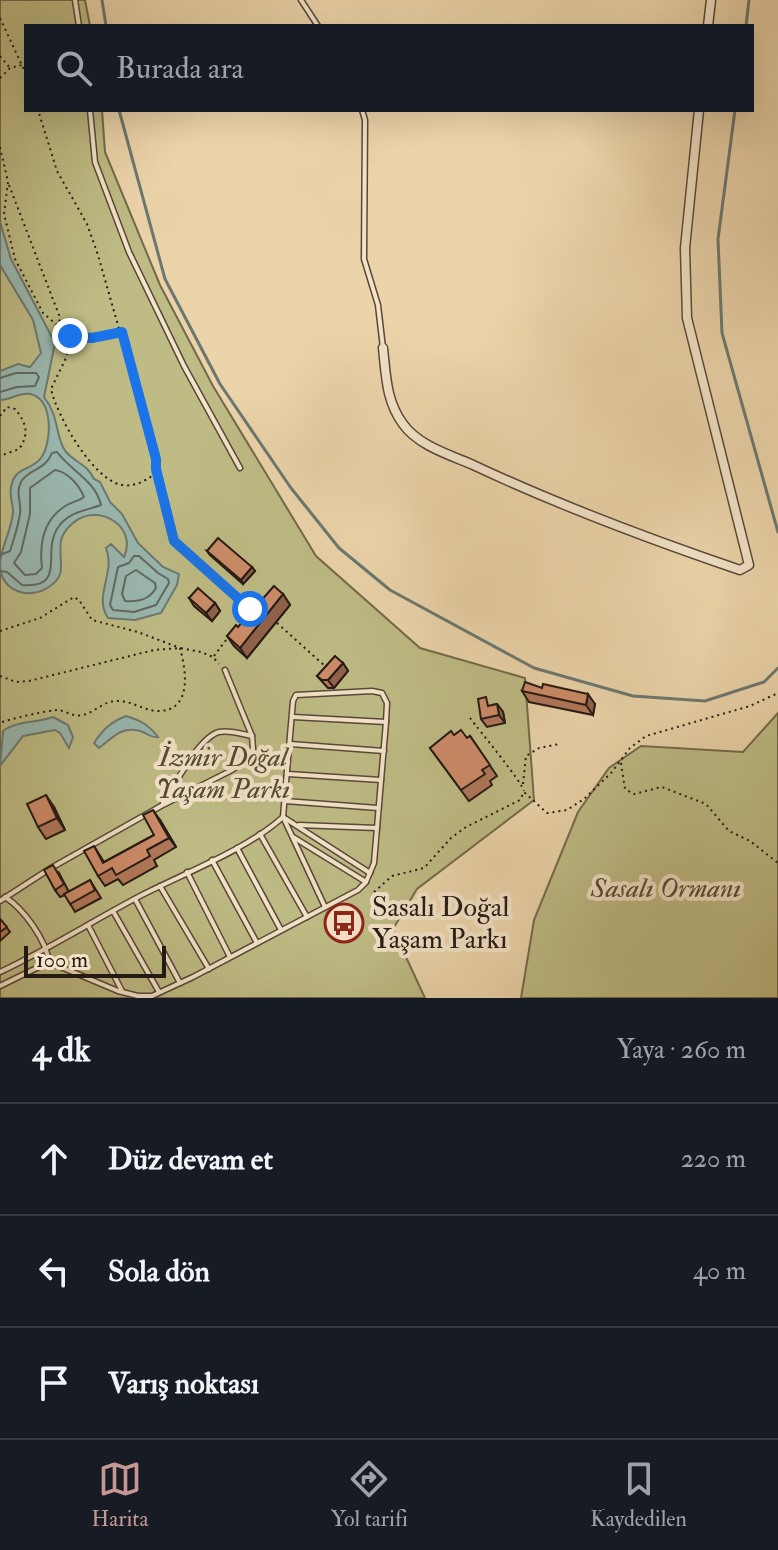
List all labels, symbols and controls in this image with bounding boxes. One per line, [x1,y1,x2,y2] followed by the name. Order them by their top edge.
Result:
[24,24,754,112] search box
[52,46,96,90] icon: search
[116,50,244,87] text: Burada ara
[52,318,88,354] route end
[232,591,268,627] route start
[156,740,290,807] park label: İzmir Doğal Yaşam Parkı
[590,871,741,906] park label: Sasalı Ormanı
[372,890,509,957] place label: Sasalı Doğal Yaşam Parkı
[323,902,365,944] bus stop icon: Sasalı Doğal Yaşam Parkı
[24,942,166,978] scale bar
[36,946,88,974] text: 100 m
[32,1029,91,1072] text: 4 dk
[617,1034,746,1066] text: Yaya · 260 m
[32,1137,76,1181] icon: ahead
[108,1141,273,1178] text: Düz devam et
[681,1143,746,1175] text: 220 m
[32,1249,76,1293] icon: left
[108,1253,210,1290] text: Sola dön
[693,1255,746,1287] text: 40 m
[32,1361,76,1405] icon: arrive
[108,1365,259,1402] text: Varış noktası
[91,1457,149,1533] tab: Harita
[331,1457,408,1533] tab: Yol tarifi
[590,1457,687,1533] tab: Kaydedilen

